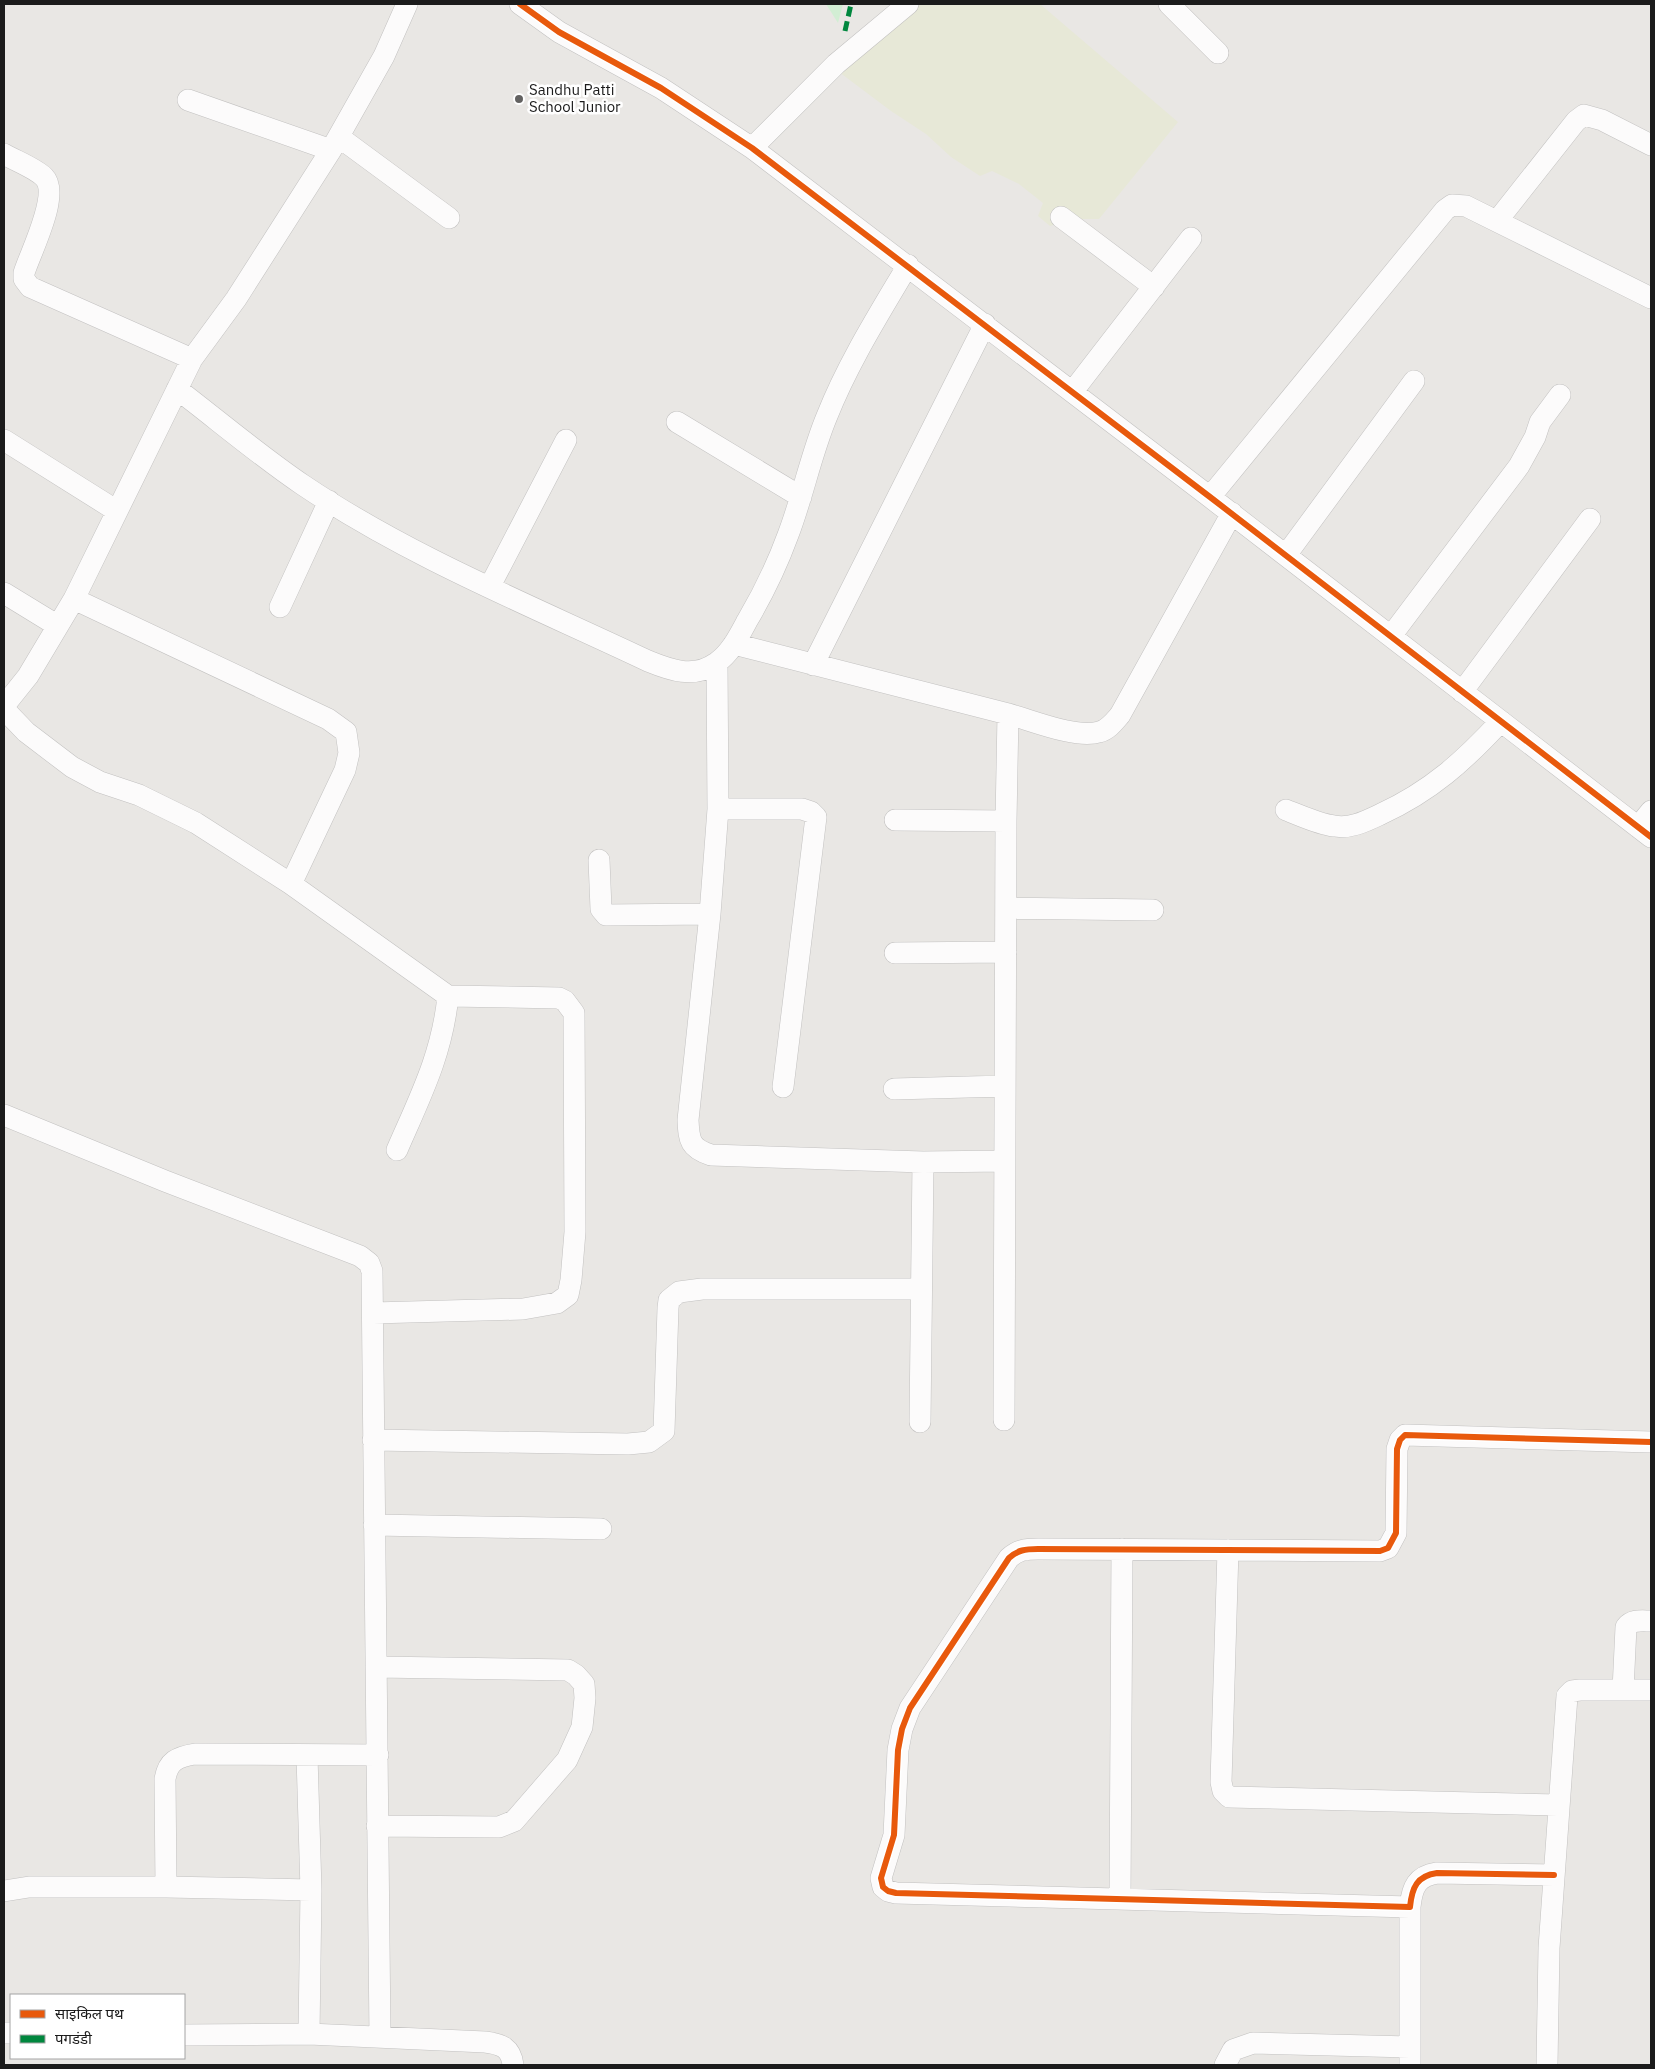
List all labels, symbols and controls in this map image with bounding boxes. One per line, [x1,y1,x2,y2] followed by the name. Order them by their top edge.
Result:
[529,80,621,116] place label: Sandhu Patti School Junior
[513,93,525,105] marker: Sandhu Patti School Junior
[10,1994,185,2059] legend
[55,2004,124,2023] text: साइकिल पथ
[55,2029,93,2048] text: पगडंडी

